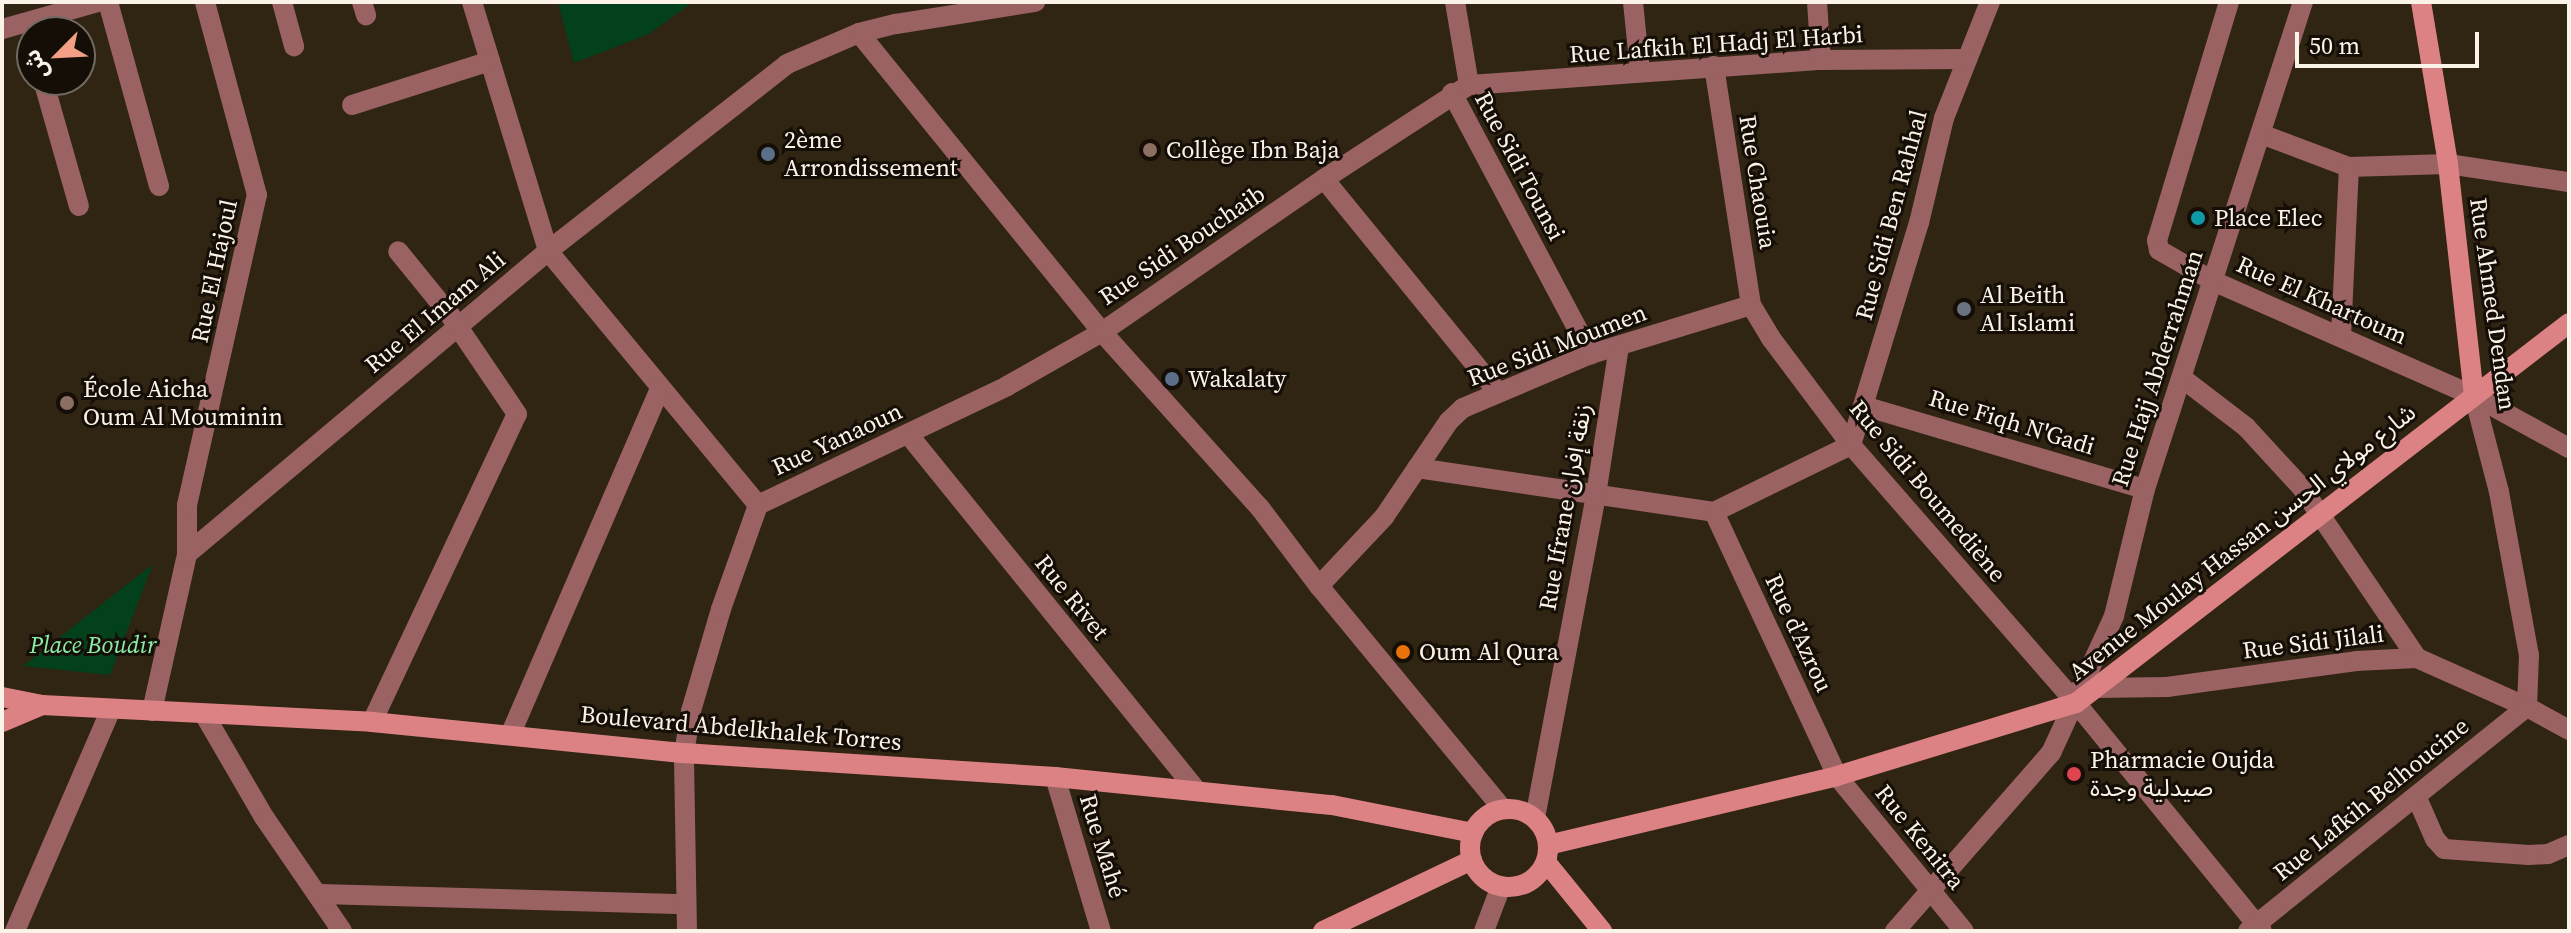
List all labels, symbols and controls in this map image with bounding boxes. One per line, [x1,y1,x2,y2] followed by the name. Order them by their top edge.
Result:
[16,16,96,96] north arrow
[2299,16,2483,66] scale bar
[1568,19,1864,69] street label: Rue Lafkih El Hadj El Harbi
[2309,29,2360,62] text: 50 m
[16,45,56,85] text: ش
[1469,87,1571,245] street label: Rue Sidi Tounsi
[1849,107,1933,323] street label: Rue Sidi Ben Rahhal
[1733,113,1783,251] street label: Rue Chaouia
[784,126,958,182] place label: 2ème Arrondissement
[1166,136,1340,164] place label: Collège Ibn Baja
[1141,141,1159,159] marker: Collège Ibn Baja
[759,145,777,163] marker: 2ème Arrondissement
[1094,179,1270,311] street label: Rue Sidi Bouchaib
[2464,196,2522,412] street label: Rue Ahmed Dendan
[185,197,243,345] street label: Rue El Hajoul
[2214,204,2322,232] place label: Place Elec
[2189,209,2207,227] marker: Place Elec
[359,245,511,379] street label: Rue El Imam Ali
[2105,246,2209,490] street label: Rue Hajj Abderrahman
[2232,249,2412,351] street label: Rue El Khartoum
[1980,281,2075,337] place label: Al Beith Al Islami
[1464,298,1650,392] street label: Rue Sidi Moumen
[1955,300,1973,318] marker: Al Beith Al Islami
[1188,365,1286,393] place label: Wakalaty
[1163,370,1181,388] marker: Wakalaty
[83,375,283,431] place label: École Aicha Oum Al Mouminin
[1926,383,2098,461] street label: Rue Fiqh N'Gadi
[58,394,76,412] marker: École Aicha Oum Al Mouminin
[1844,394,2012,588] street label: Rue Sidi Boumediène
[767,396,907,482] street label: Rue Yanaoun
[2063,398,2421,686] street label: Avenue Moulay Hassan شارع مولاي الحسن
[1533,401,1597,613] street label: Rue Ifrane زنقة إفران
[1029,549,1115,645] street label: Rue Rivet
[1759,569,1839,697] street label: Rue d’Azrou
[2241,619,2385,665] street label: Rue Sidi Jilali
[29,631,157,659] park label: Place Boudir
[1419,638,1559,666] place label: Oum Al Qura
[1394,643,1412,661] marker: Oum Al Qura
[579,700,903,756] street label: Boulevard Abdelkhalek Torres
[2268,711,2474,887] street label: Rue Lafkih Belhoucine
[2090,746,2274,802] place label: Pharmacie Oujda صيدلية وجدة
[2065,765,2083,783] marker: Pharmacie Oujda صيدلية وجدة
[1869,779,1971,895] street label: Rue Kenitra
[1074,791,1132,901] street label: Rue Mahé

